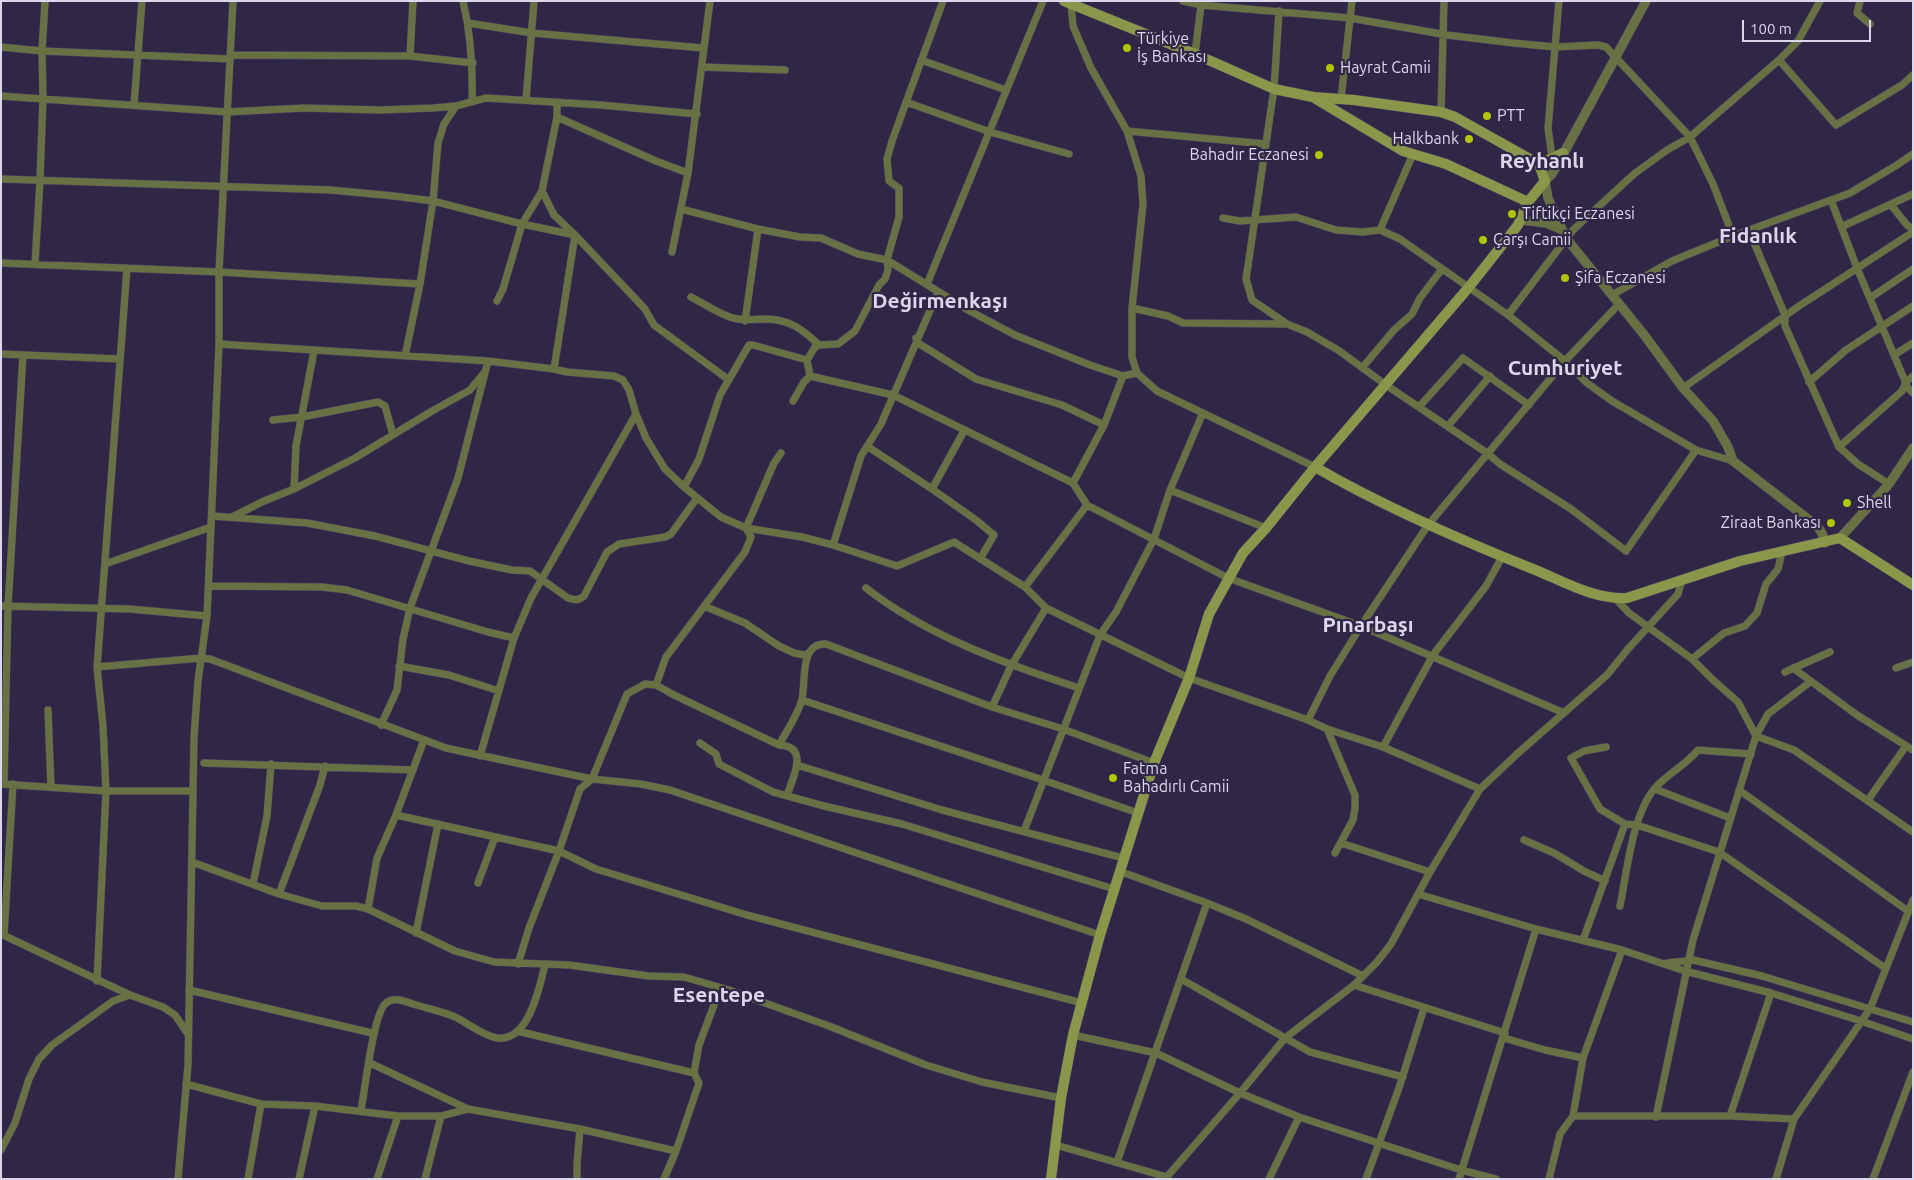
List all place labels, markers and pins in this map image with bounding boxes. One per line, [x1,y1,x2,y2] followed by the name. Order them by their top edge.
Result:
[1137,29,1206,67] place label: Türkiye İş Bankası
[1121,42,1133,54] marker: Türkiye İş Bankası
[1340,58,1431,78] place label: Hayrat Camii
[1324,62,1336,74] marker: Hayrat Camii
[1497,106,1525,126] place label: PTT
[1481,110,1493,122] marker: PTT
[1393,129,1459,149] place label: Halkbank
[1463,133,1475,145] marker: Halkbank
[1190,145,1309,165] place label: Bahadır Eczanesi
[1313,149,1325,161] marker: Bahadır Eczanesi
[1522,204,1635,224] place label: Tiftikçi Eczanesi
[1506,208,1518,220] marker: Tiftikçi Eczanesi
[1493,230,1571,250] place label: Çarşı Camii
[1477,234,1489,246] marker: Çarşı Camii
[1575,268,1666,288] place label: Şifa Eczanesi
[1559,272,1571,284] marker: Şifa Eczanesi
[1857,493,1892,513] place label: Shell
[1841,497,1853,509] marker: Shell
[1721,513,1821,533] place label: Ziraat Bankası
[1825,517,1837,529] marker: Ziraat Bankası
[1123,759,1229,797] place label: Fatma Bahadırlı Camii
[1107,772,1119,784] marker: Fatma Bahadırlı Camii

